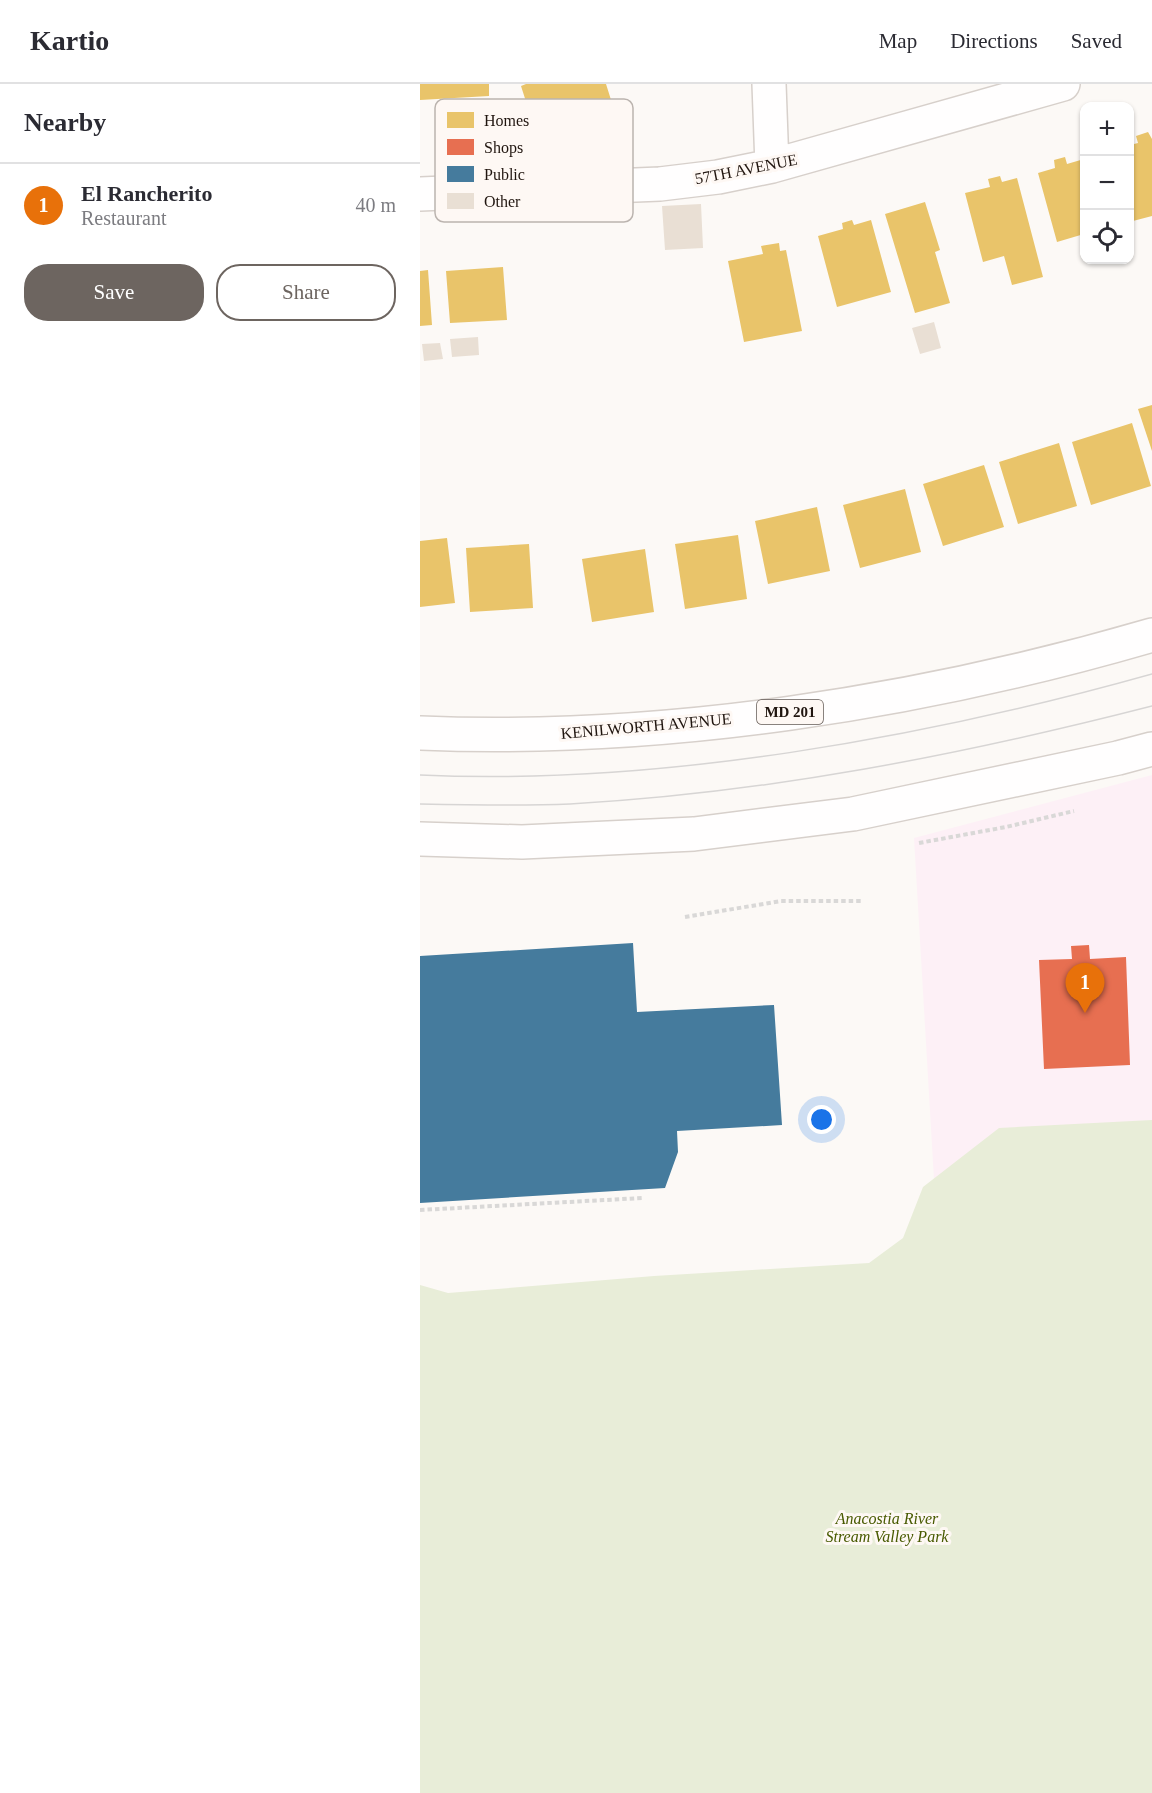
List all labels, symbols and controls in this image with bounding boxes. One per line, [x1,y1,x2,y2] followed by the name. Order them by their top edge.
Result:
[30,25,109,56] text: Kartio
[879,29,917,53] text: Map
[950,29,1038,53] text: Directions
[1071,29,1122,53] text: Saved
[435,99,633,222] legend
[1080,102,1134,264] map controls
[1080,102,1134,156] button: +
[24,108,106,137] text: Nearby
[484,112,529,129] text: Homes
[484,139,523,157] text: Shops
[693,151,799,187] street label: 57TH AVENUE
[1080,156,1134,210] button: −
[484,166,525,183] text: Public
[81,181,212,206] text: El Rancherito
[484,193,521,210] text: Other
[39,194,49,216] text: 1
[355,194,396,216] text: 40 m
[81,207,167,229] text: Restaurant
[1080,210,1134,264] button: locate
[24,264,204,321] button: Save
[216,264,396,321] button: Share
[757,700,823,724] road number: MD 201
[560,710,732,742] street label: KENILWORTH AVENUE
[1066,964,1104,1013] pin: 1
[807,1105,836,1134] your location
[826,1510,949,1546] park label: Anacostia River Stream Valley Park

